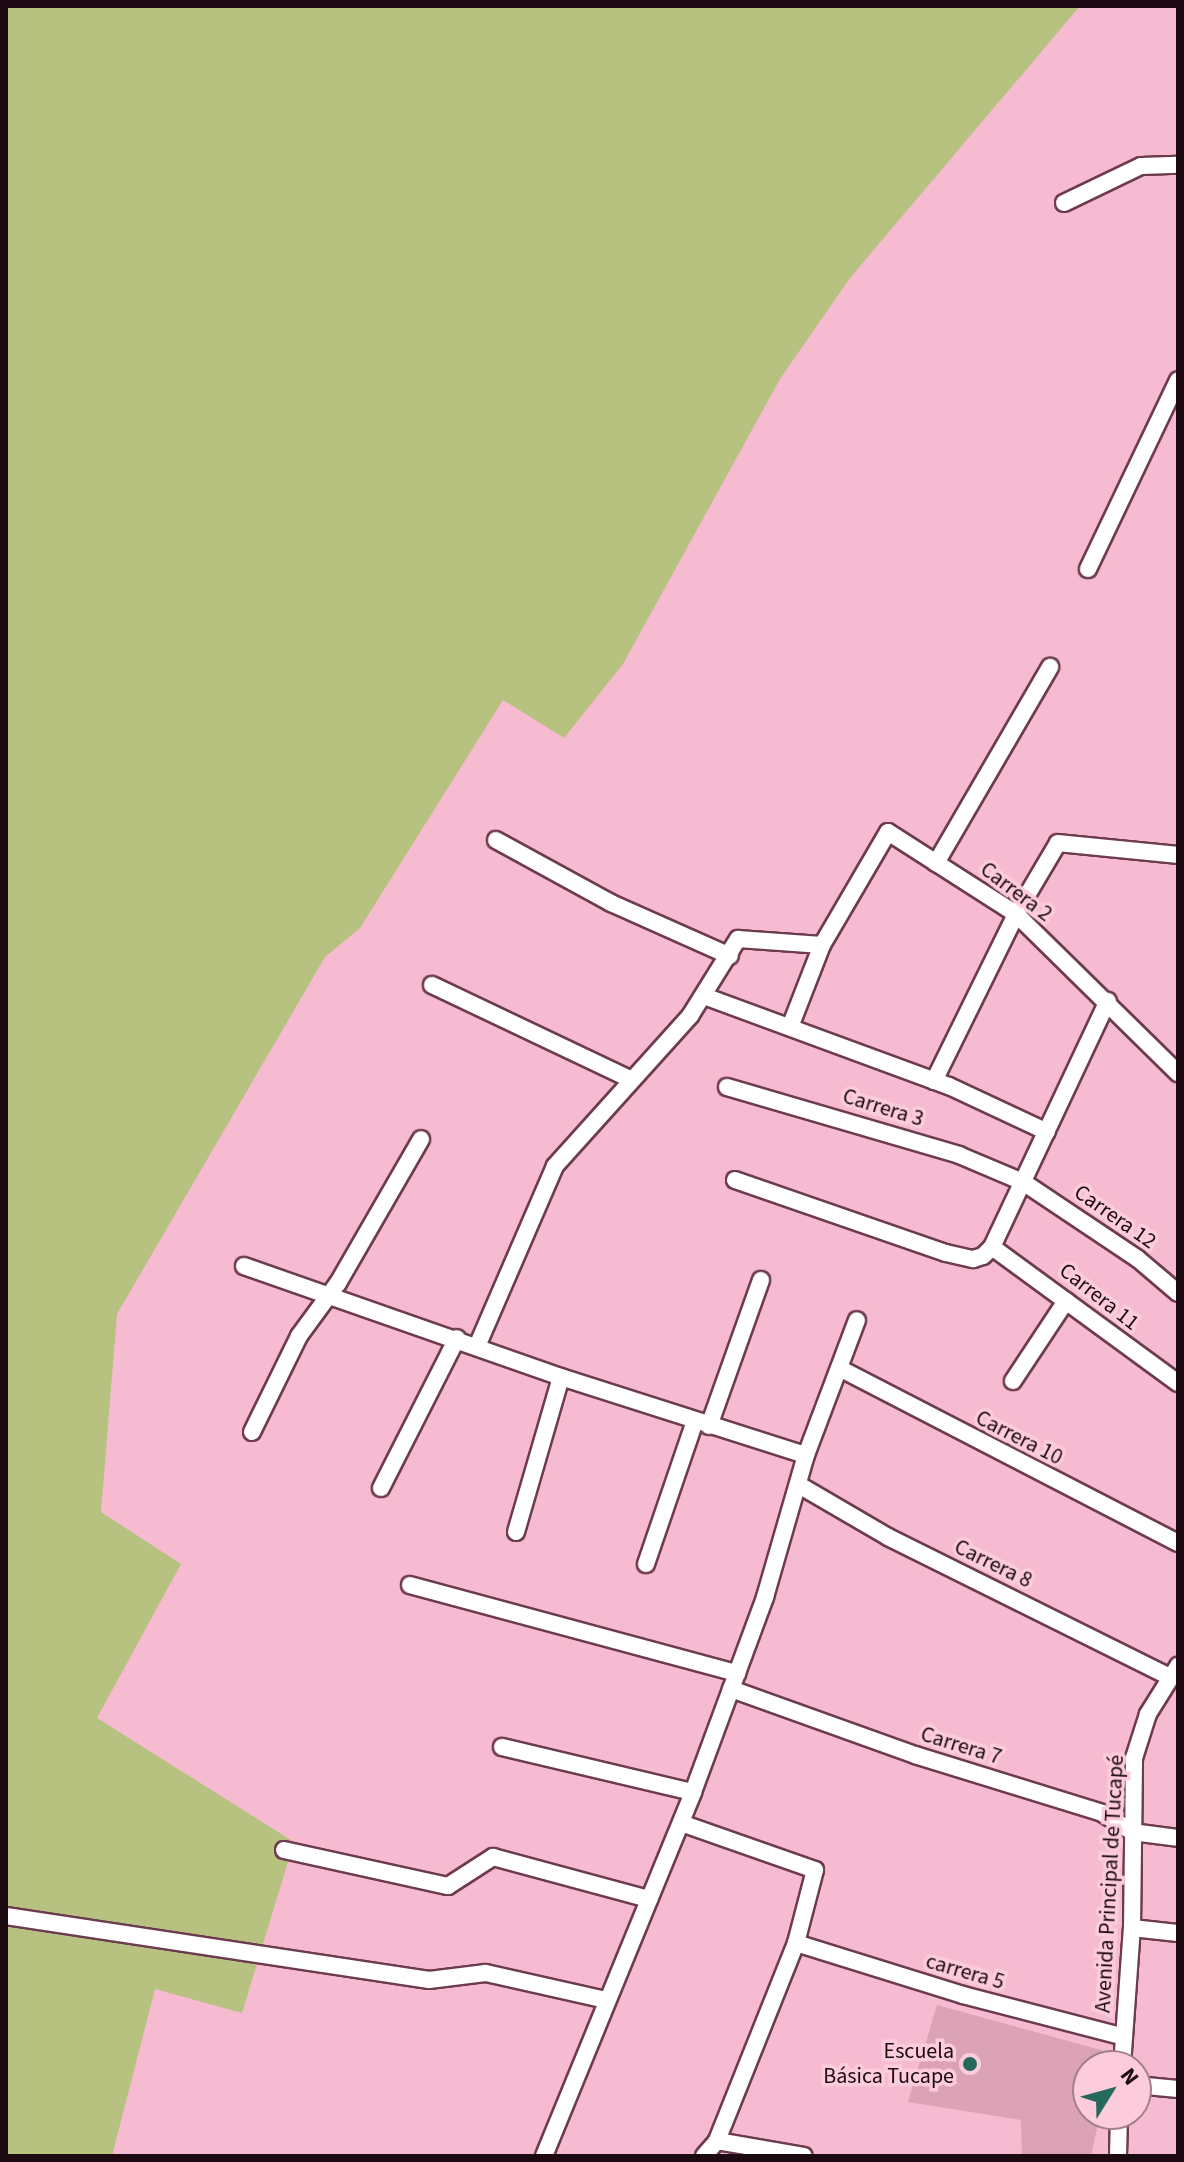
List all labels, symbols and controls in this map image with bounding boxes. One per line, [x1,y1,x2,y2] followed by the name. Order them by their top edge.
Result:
[975,856,1057,928] street label: Carrera 2
[839,1083,927,1133] street label: Carrera 3
[1069,1179,1161,1255] street label: Carrera 12
[1054,1258,1144,1336] street label: Carrera 11
[971,1405,1067,1471] street label: Carrera 10
[950,1534,1036,1594] street label: Carrera 8
[917,1721,1005,1771] street label: Carrera 7
[1090,1754,1130,2014] street label: Avenida Principal de Tucapé
[923,1948,1007,1996] street label: carrera 5
[823,2038,954,2090] place label: Escuela Básica Tucape
[1072,2050,1152,2130] north arrow
[961,2055,979,2073] marker: Escuela Básica Tucape
[1112,2061,1147,2092] text: N

